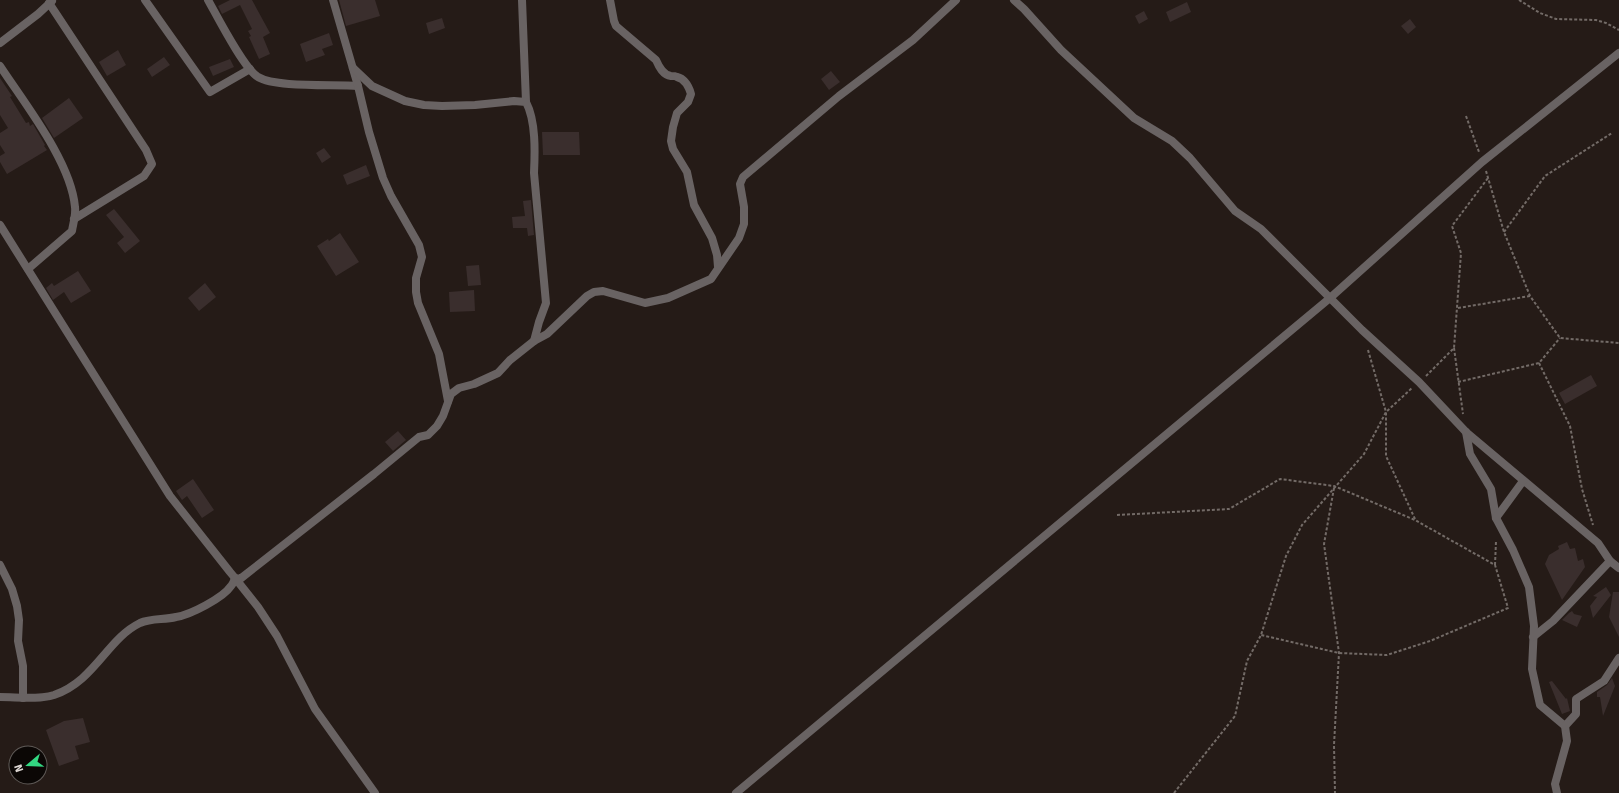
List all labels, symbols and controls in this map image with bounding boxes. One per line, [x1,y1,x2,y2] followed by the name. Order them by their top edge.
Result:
[8,745,48,785] north arrow
[12,763,26,774] text: N

